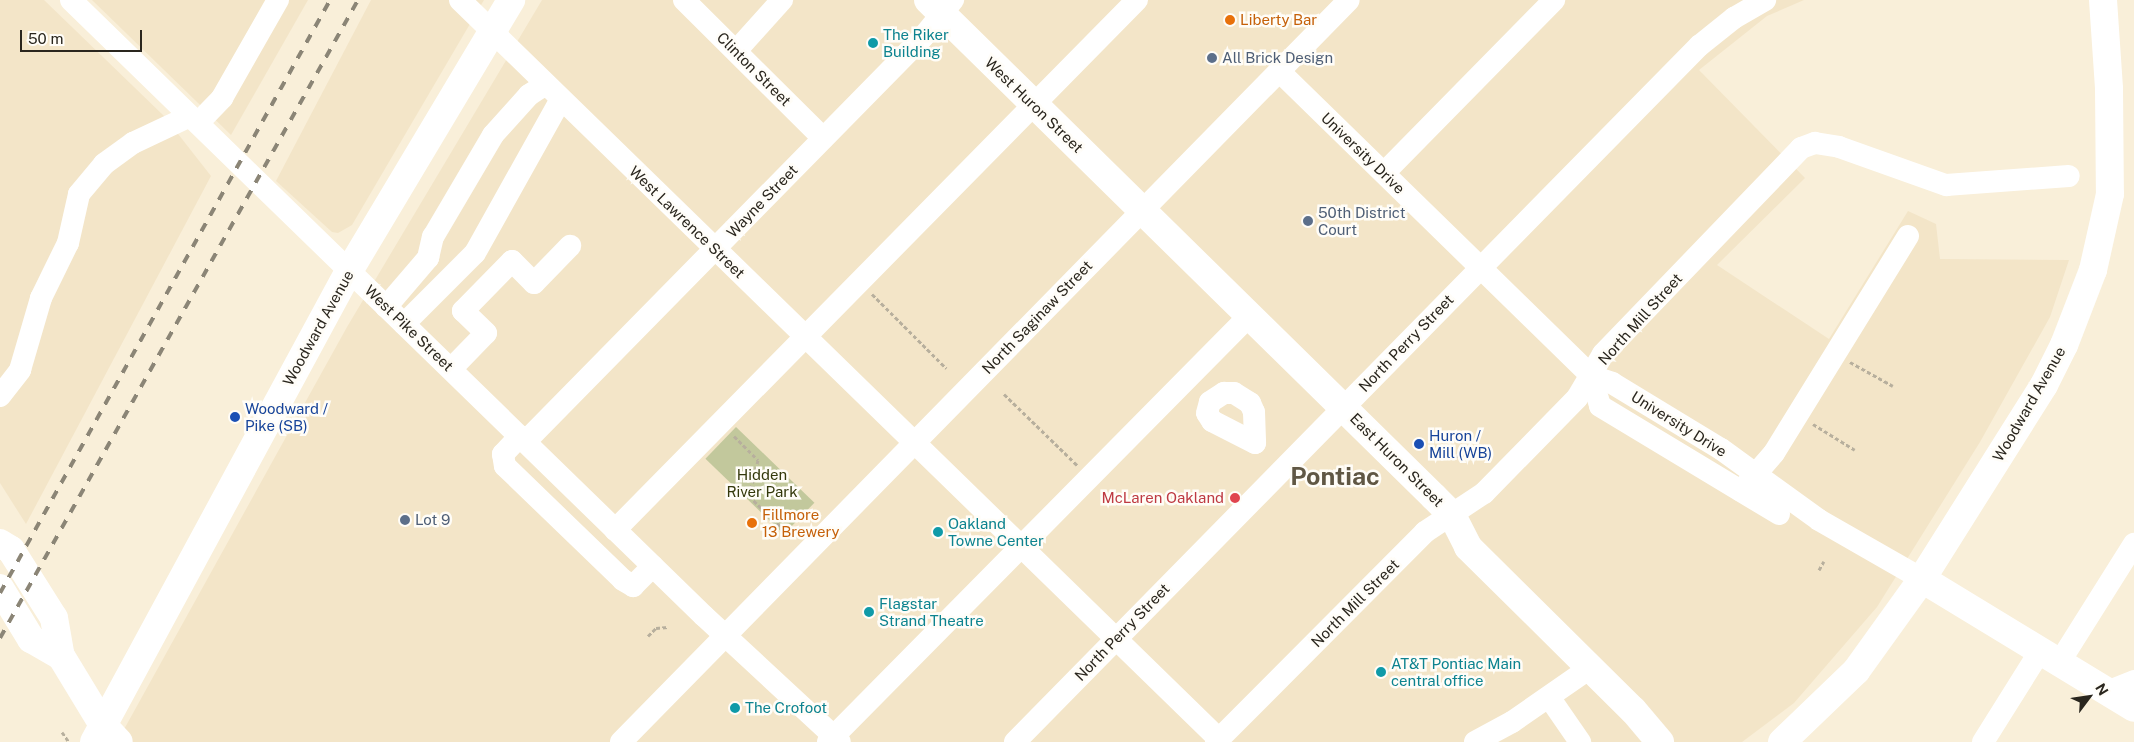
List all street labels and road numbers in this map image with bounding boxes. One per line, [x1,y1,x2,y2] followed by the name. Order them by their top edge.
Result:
[713,28,795,110] street label: Clinton Street
[981,54,1087,156] street label: West Huron Street
[1317,109,1409,197] street label: University Drive
[723,161,801,241] street label: Wayne Street
[625,162,749,282] street label: West Lawrence Street
[978,257,1096,377] street label: North Saginaw Street
[279,267,357,389] street label: Woodward Avenue
[1594,270,1686,368] street label: North Mill Street
[361,281,457,375] street label: West Pike Street
[1355,290,1457,396] street label: North Perry Street
[1989,344,2069,464] street label: Woodward Avenue
[1628,387,1730,461] street label: University Drive
[1346,409,1448,511] street label: East Huron Street
[1307,555,1403,651] street label: North Mill Street
[1071,579,1173,685] street label: North Perry Street

